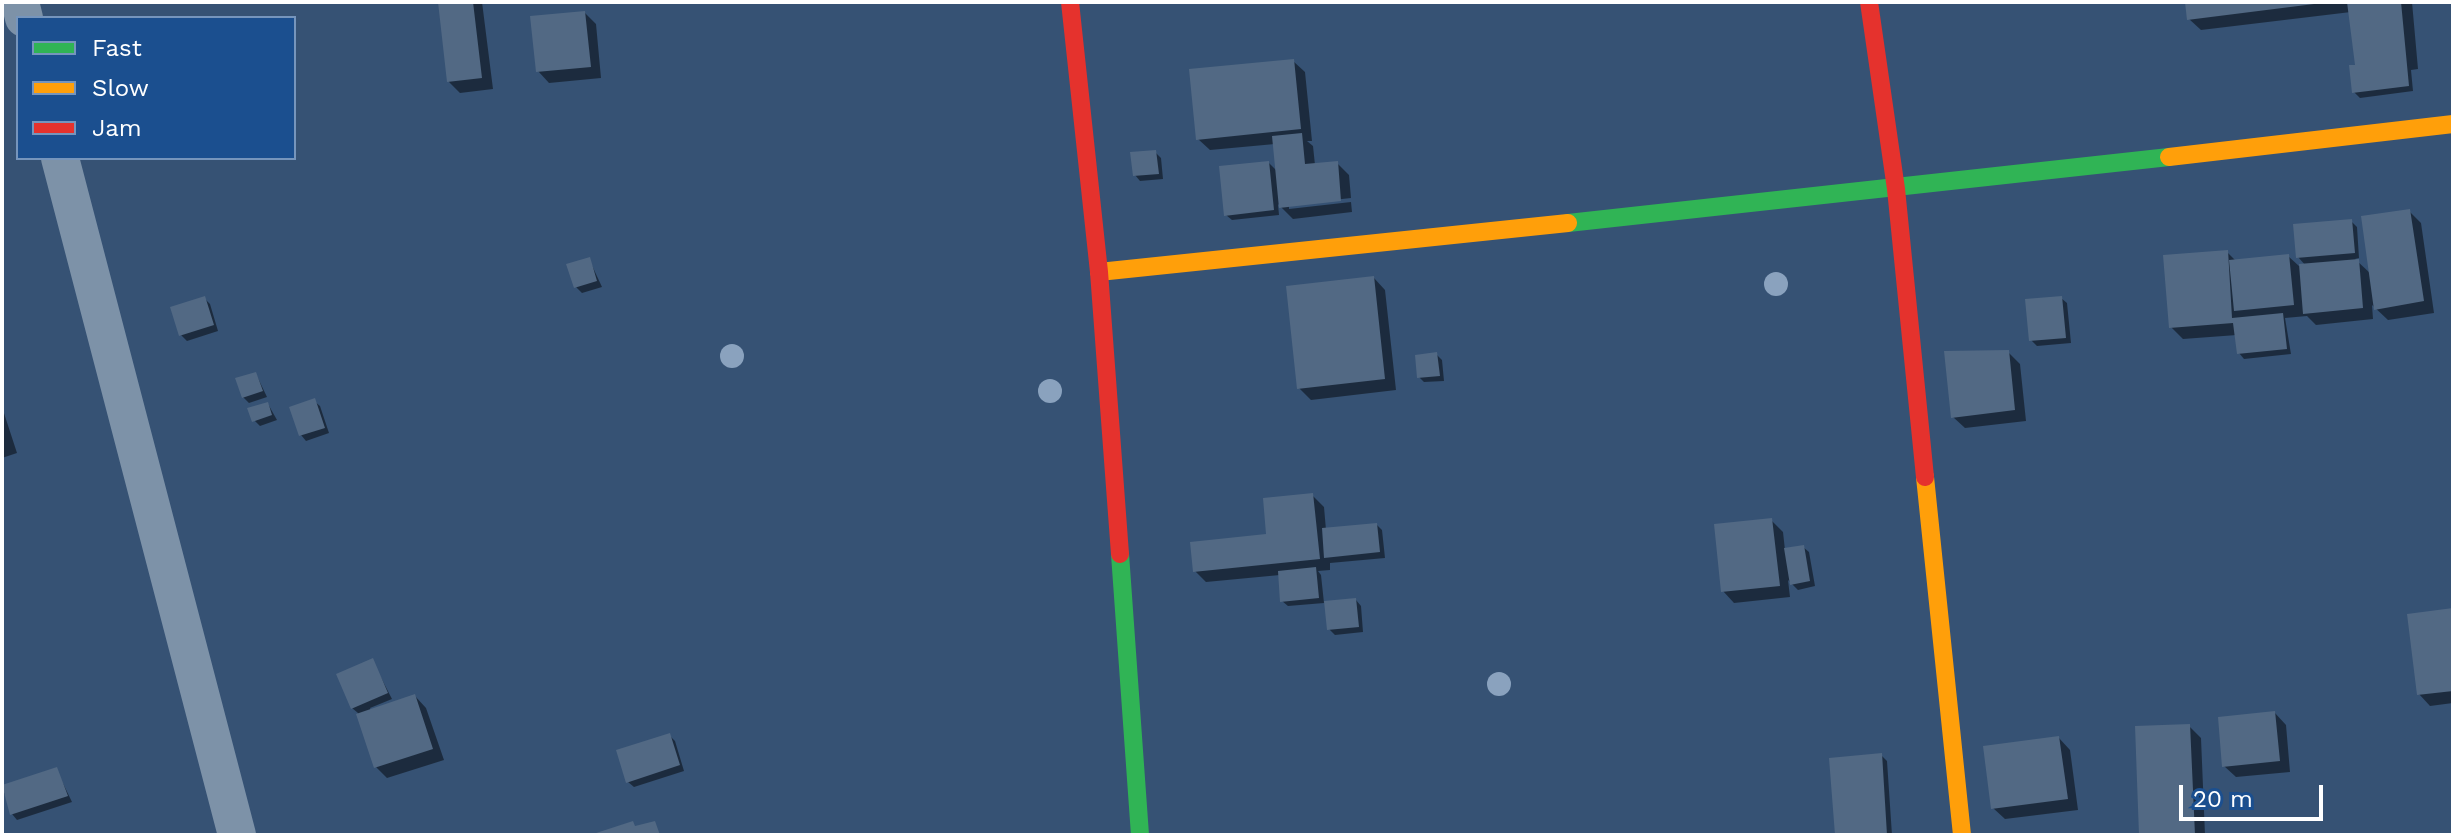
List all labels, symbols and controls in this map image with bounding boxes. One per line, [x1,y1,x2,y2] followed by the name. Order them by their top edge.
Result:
[16,16,296,160] legend
[92,34,142,62] text: Fast
[92,74,149,102] text: Slow
[92,114,142,142] text: Jam
[2183,769,2327,819] scale bar
[2193,785,2253,813] text: 20 m

